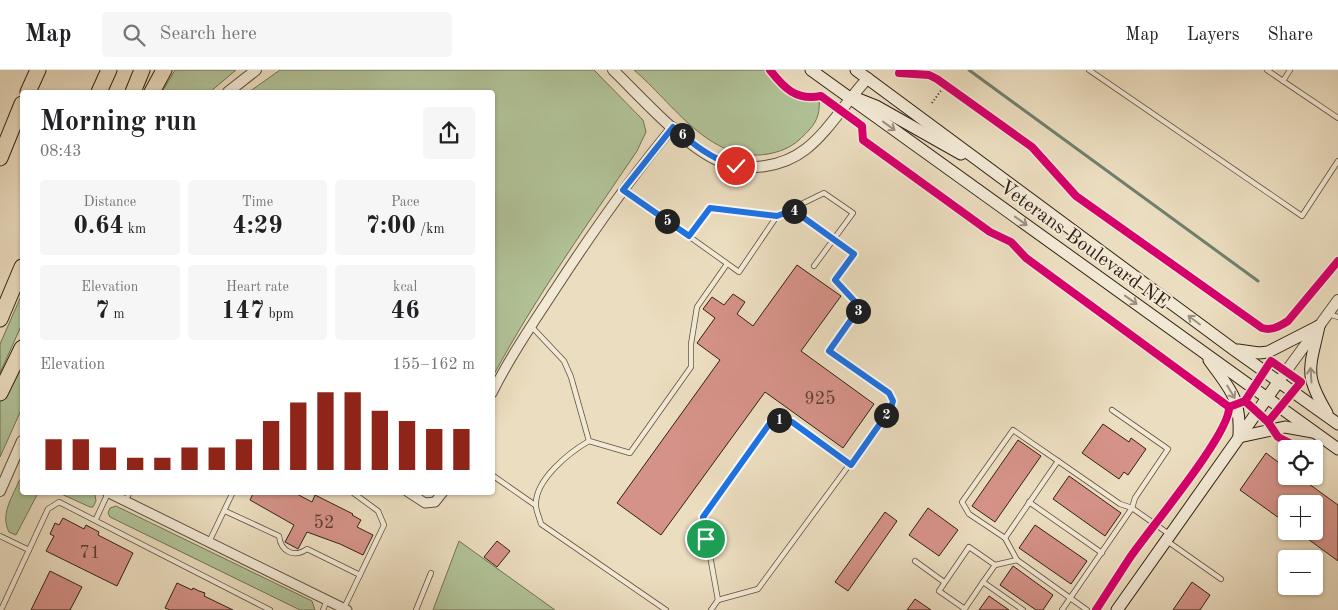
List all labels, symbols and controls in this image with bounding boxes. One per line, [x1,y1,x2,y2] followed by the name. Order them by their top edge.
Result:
[102,12,452,57] search box
[120,21,148,49] icon: search
[25,23,72,47] text: Map
[160,25,257,44] text: Search here
[1125,26,1159,44] text: Map
[1187,26,1239,44] text: Layers
[1267,26,1313,44] text: Share
[423,107,475,159] button: share
[40,109,197,137] text: Morning run
[882,121,896,131] one-way arrow
[670,122,694,148] pin: 6
[678,128,687,142] text: 6
[40,144,82,160] text: 08:43
[715,145,757,187] pin
[722,152,750,180] icon: check
[995,177,1172,314] street label: Veterans Boulevard NE
[83,195,136,209] text: Distance
[242,195,273,209] text: Time
[391,195,419,209] text: Pace
[782,198,806,224] pin: 4
[790,204,799,218] text: 4
[654,208,680,234] pin: 5
[73,214,124,239] text: 0.64
[232,214,283,239] text: 4:29
[366,214,416,239] text: 7:00
[663,214,672,228] text: 5
[1014,216,1028,226] one-way arrow
[124,222,146,236] text: km
[416,222,445,236] text: /km
[81,280,138,294] text: Elevation
[226,280,289,294] text: Heart rate
[393,280,417,294] text: kcal
[1124,295,1138,305] one-way arrow
[846,298,870,324] pin: 3
[95,299,110,324] text: 7
[221,299,265,324] text: 147
[391,299,420,324] text: 46
[854,304,863,318] text: 3
[110,307,125,321] text: m
[265,307,294,321] text: bpm
[1187,315,1201,325] one-way arrow
[40,357,105,373] text: Elevation
[392,357,475,373] text: 155–162 m
[1306,367,1316,383] one-way arrow
[1226,384,1236,398] one-way arrow
[804,390,836,408] house number: 925
[874,402,898,428] pin: 2
[766,408,792,432] pin: 1
[882,408,891,422] text: 2
[775,413,784,427] text: 1
[1278,440,1323,595] map controls
[1278,440,1323,485] button: locate
[1278,495,1323,540] button: +
[314,514,334,532] house number: 52
[685,518,727,560] pin
[692,525,720,553] icon: arrive
[80,544,100,562] house number: 71
[1278,550,1323,595] button: −

